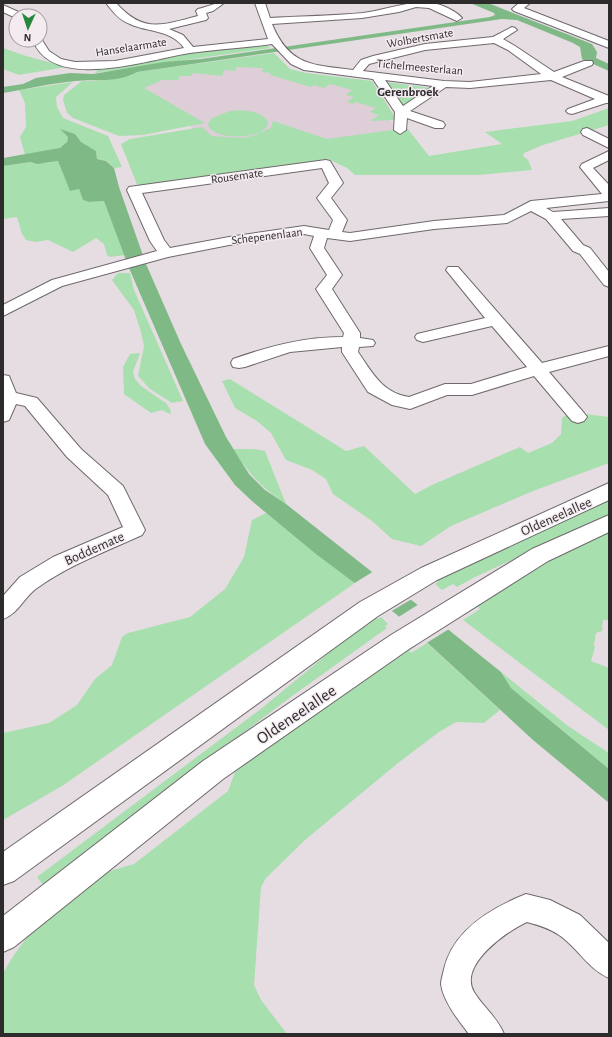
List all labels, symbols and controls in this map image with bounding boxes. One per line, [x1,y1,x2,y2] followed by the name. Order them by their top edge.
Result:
[8,8,48,48] north arrow
[386,26,454,50] street label: Wolbertsmate
[23,32,32,43] text: N
[95,35,167,59] street label: Hanselaarmate
[376,57,464,77] street label: Tichelmeesterlaan
[377,86,439,99] district label: Gerenbroek
[210,166,264,186] street label: Rousemate
[231,226,303,246] street label: Schepenenlaan
[519,495,594,539] street label: Oldeneelallee
[63,530,126,568] street label: Boddemate
[253,681,339,747] street label: Oldeneelallee

